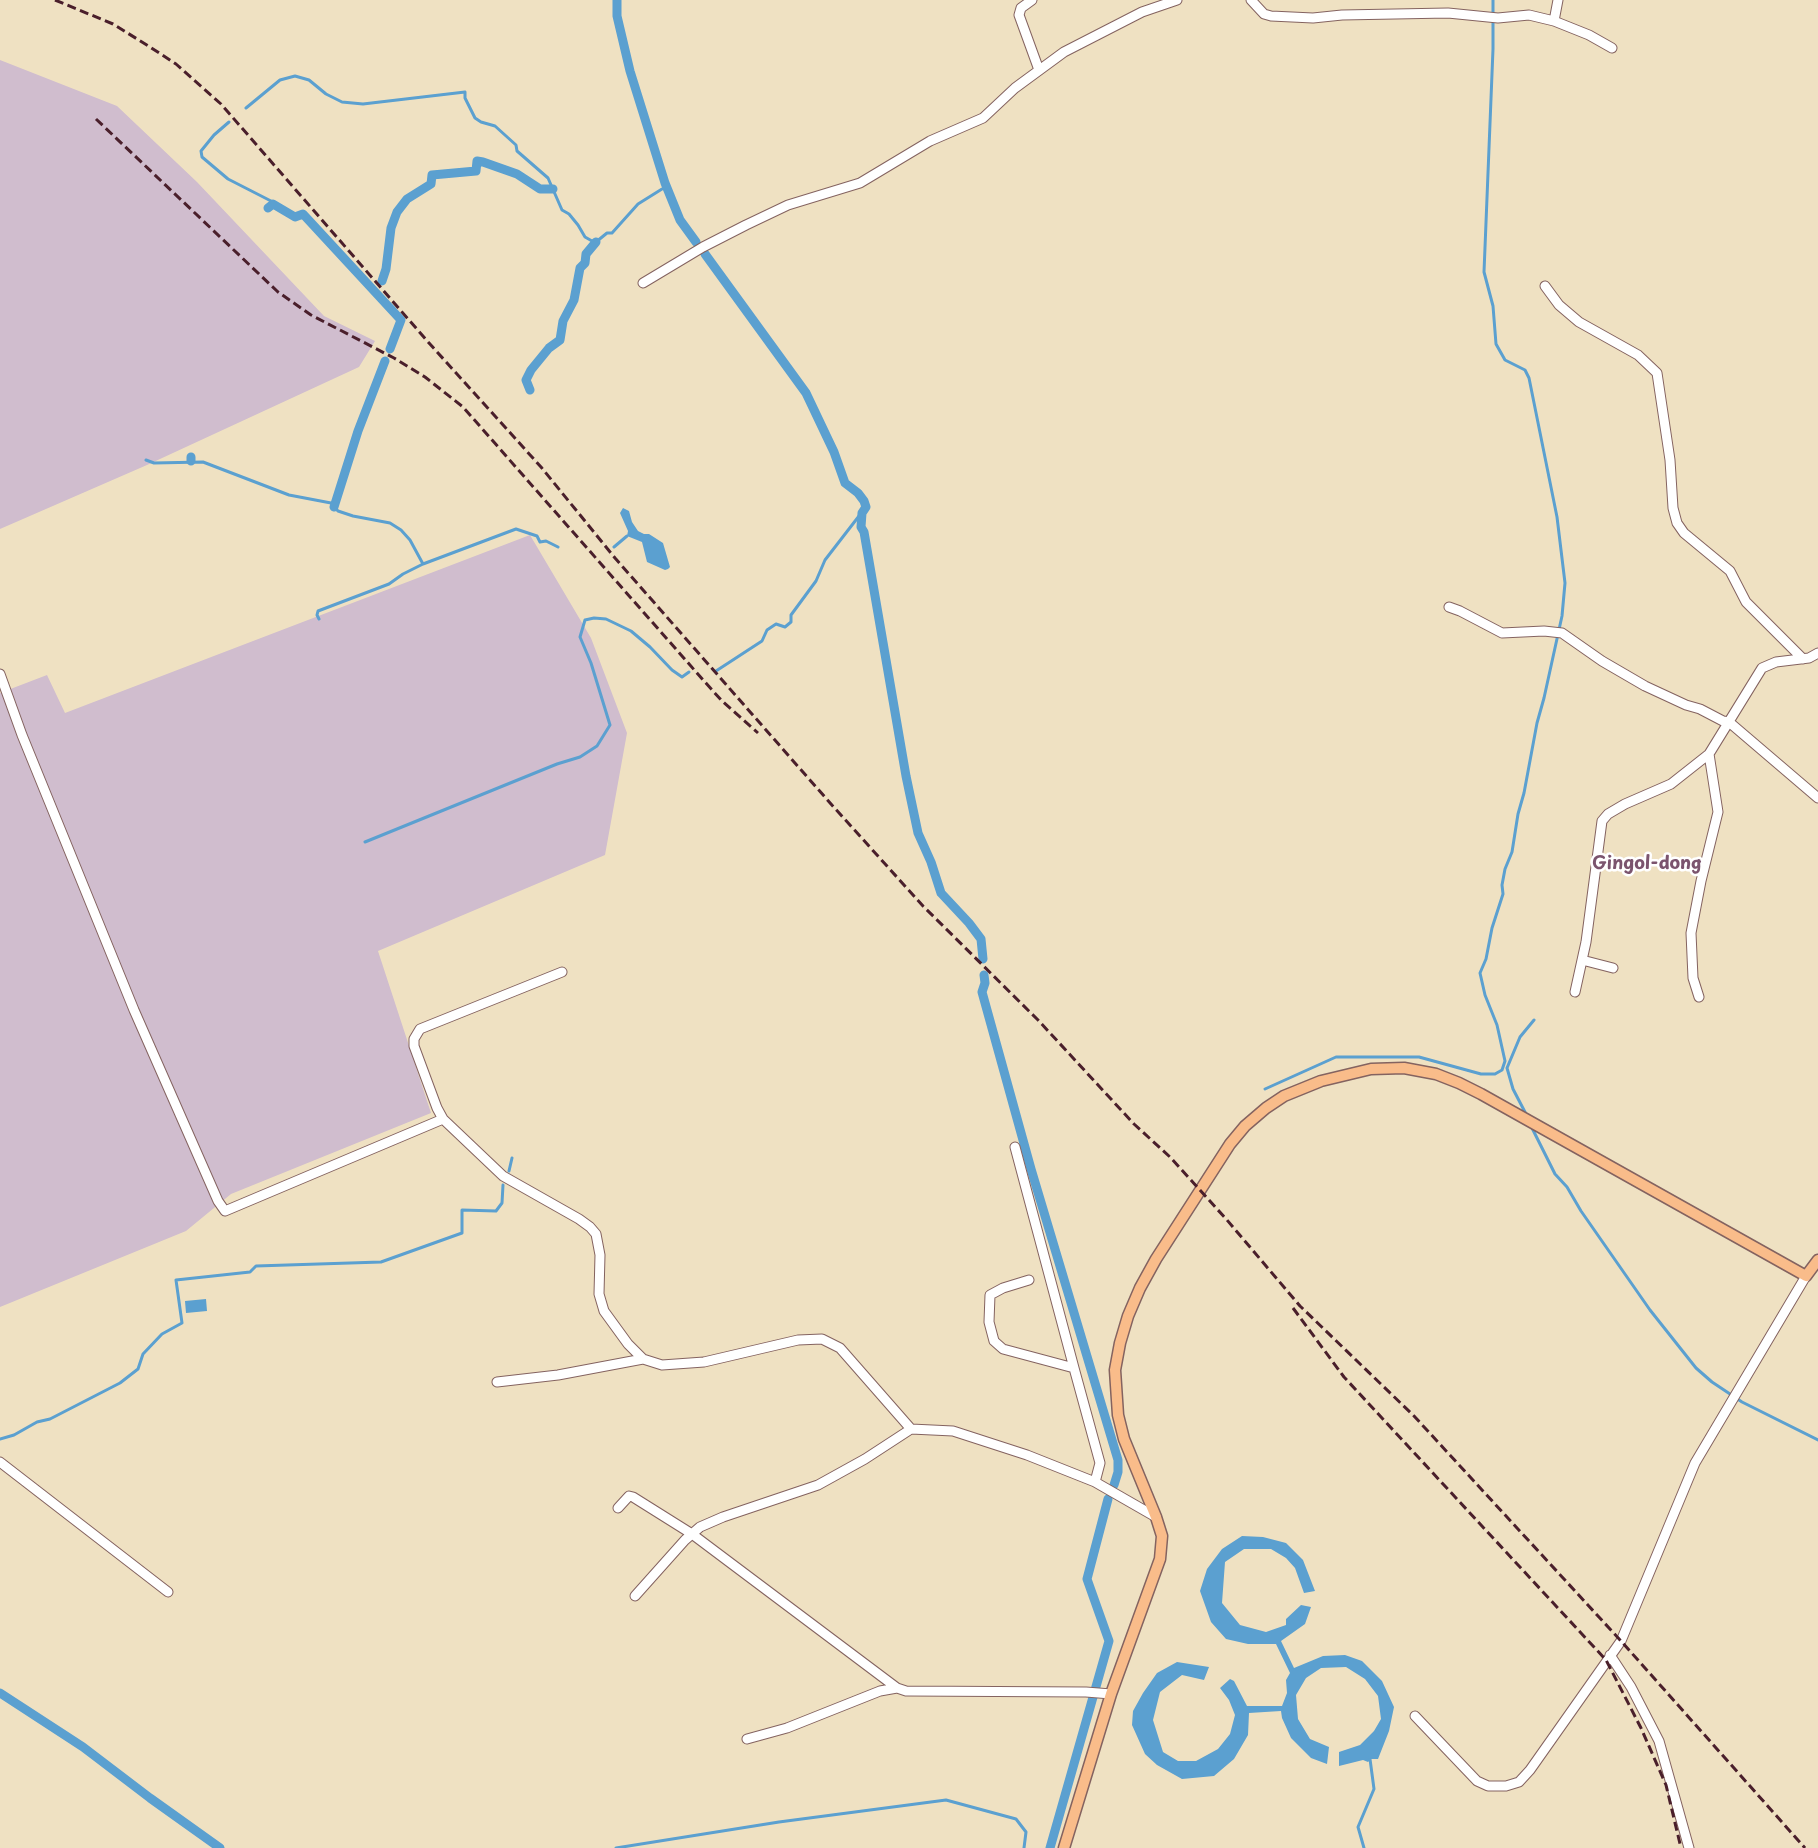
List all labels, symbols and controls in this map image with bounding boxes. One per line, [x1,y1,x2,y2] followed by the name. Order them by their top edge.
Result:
[1592,853,1702,875] district label: Gingol-dong

